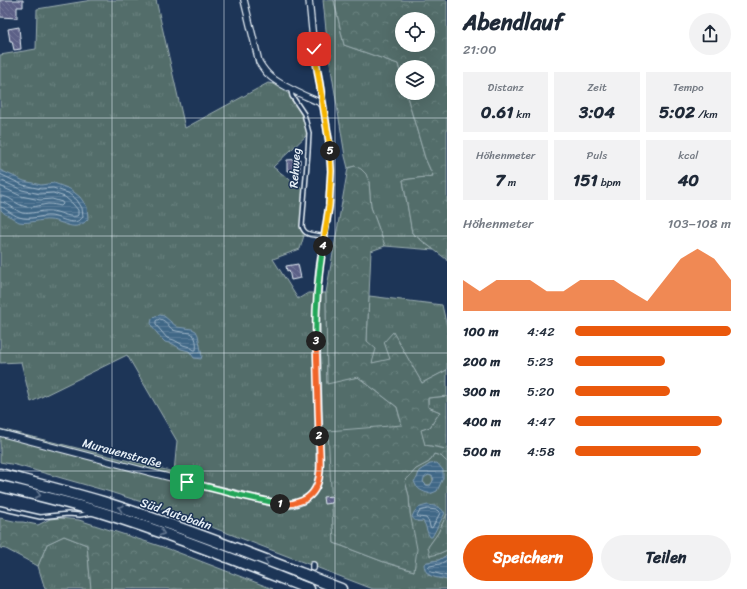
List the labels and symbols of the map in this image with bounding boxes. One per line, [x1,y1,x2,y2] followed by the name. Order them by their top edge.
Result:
[297,32,331,66] pin
[320,141,340,161] pin: 5
[283,147,307,189] street label: Rehweg
[313,236,333,256] pin: 4
[306,331,326,351] pin: 3
[309,426,329,446] pin: 2
[80,432,164,474] street label: Murauenstraße
[170,465,204,499] pin
[35,491,41,499] one-way arrow
[137,492,215,537] street label: Süd Autobahn
[270,494,290,514] pin: 1
[118,504,125,513] one-way arrow
[159,528,166,537] one-way arrow
[263,557,270,565] one-way arrow

